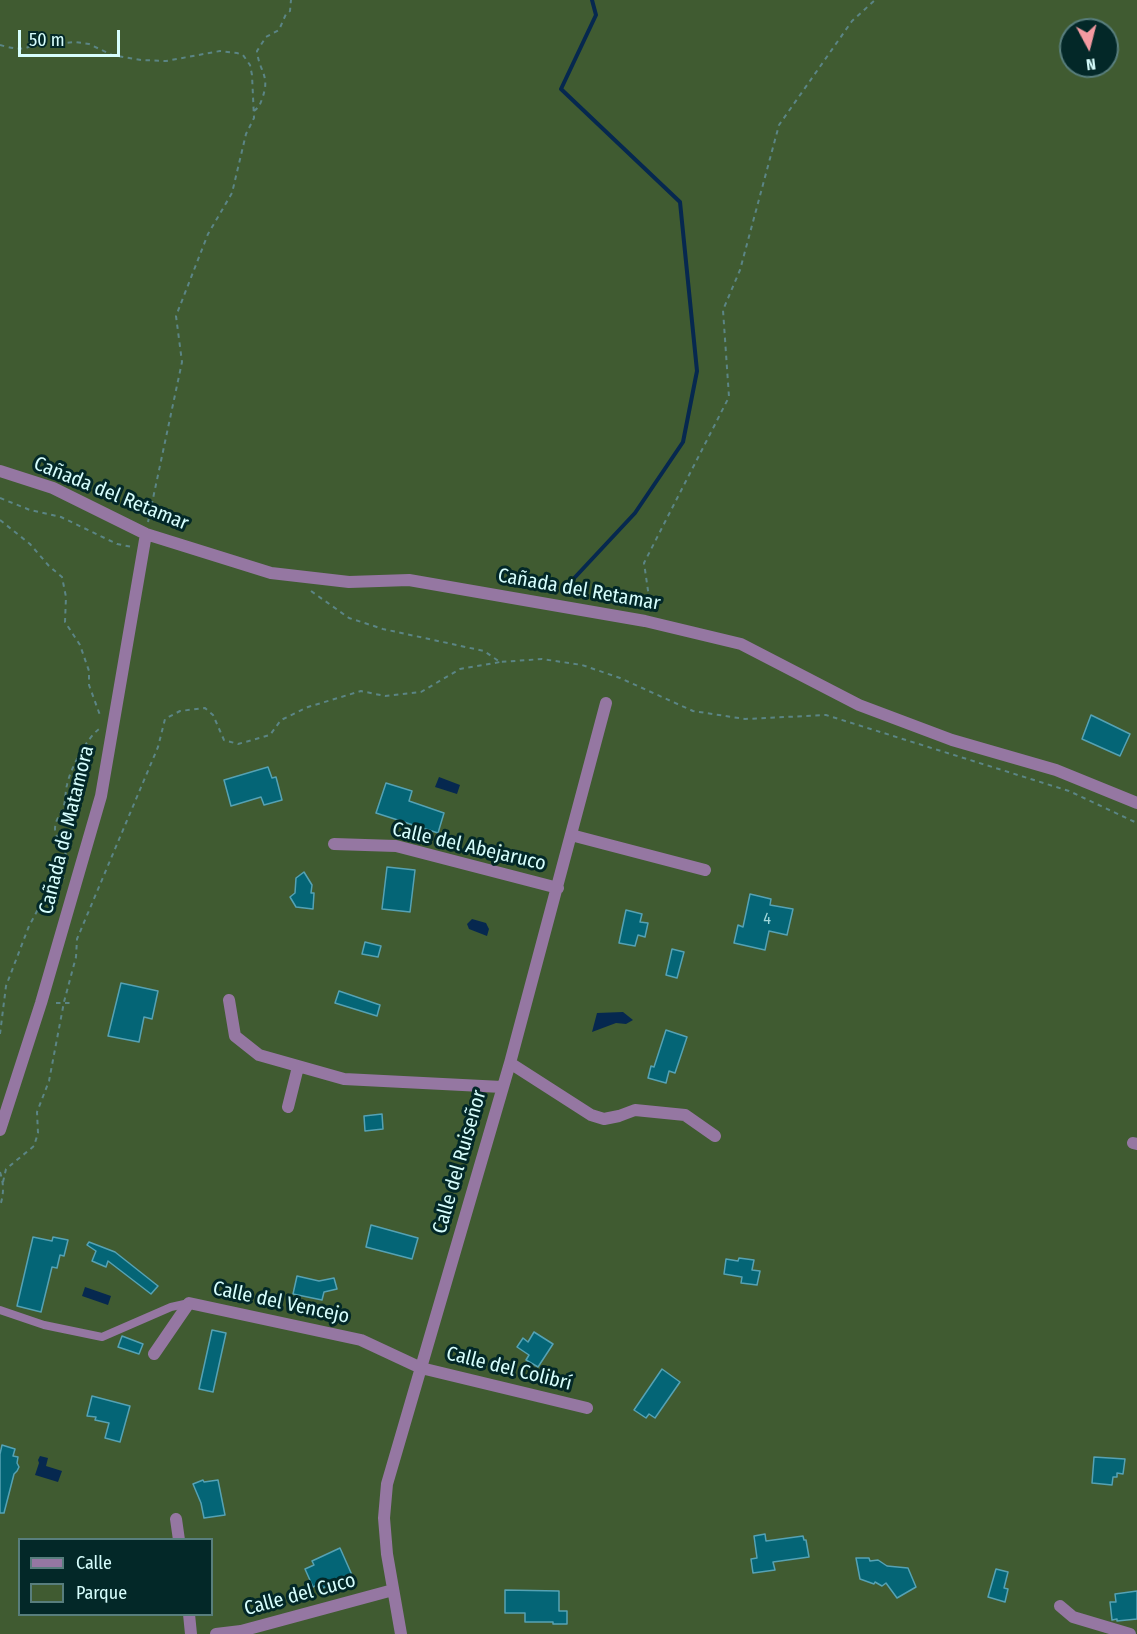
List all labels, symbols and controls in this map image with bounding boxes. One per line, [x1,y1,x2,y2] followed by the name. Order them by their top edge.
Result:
[21,18,123,56] scale bar
[1059,18,1119,78] north arrow
[29,29,65,51] text: 50 m
[1085,54,1097,74] text: N
[30,452,192,536] street label: Cañada del Retamar
[496,564,662,616] street label: Cañada del Retamar
[34,743,100,917] street label: Cañada de Matamora
[390,818,548,876] street label: Calle del Abejaruco
[763,910,771,930] house number: 4
[428,1088,492,1236] street label: Calle del Ruiseñor
[211,1277,351,1329] street label: Calle del Vencejo
[444,1342,574,1396] street label: Calle del Colibrí
[18,1538,213,1616] legend
[76,1552,112,1574] text: Calle
[242,1569,358,1621] street label: Calle del Cuco
[76,1582,127,1604] text: Parque

